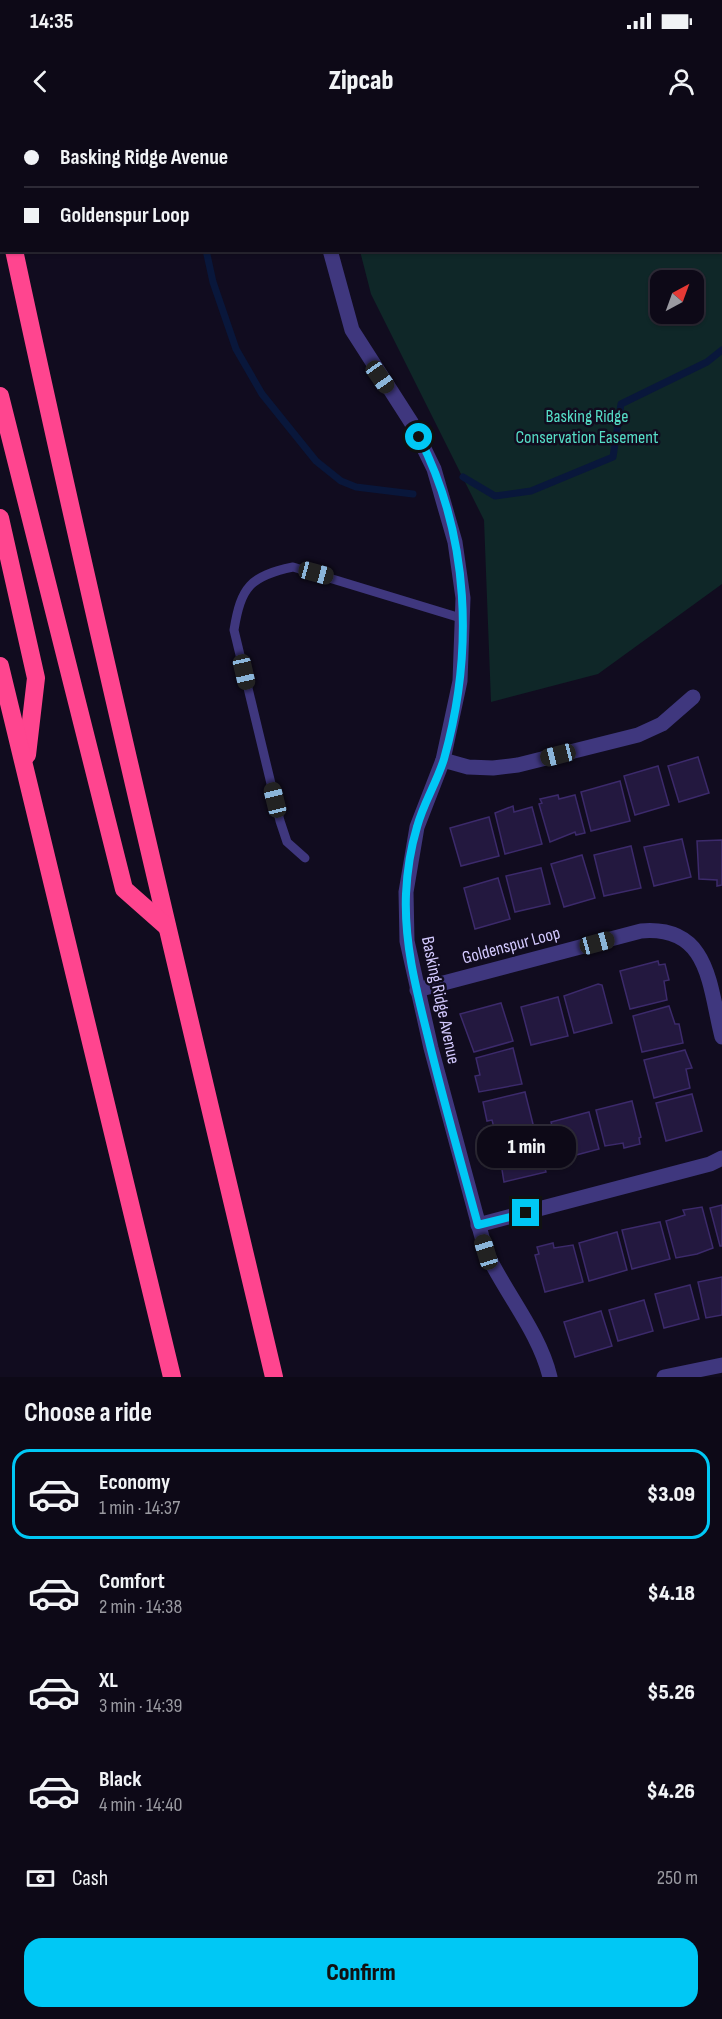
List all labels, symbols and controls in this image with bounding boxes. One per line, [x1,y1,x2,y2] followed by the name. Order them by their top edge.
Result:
[30,8,73,35] text: 14:35
[24,65,57,98] icon: back
[329,65,393,97] text: Zipcab
[665,65,698,98] icon: person
[60,144,228,171] text: Basking Ridge Avenue
[60,202,189,229] text: Goldenspur Loop
[650,270,704,324] north arrow
[650,270,704,324] map controls
[362,357,398,397] car
[515,406,659,448] park label: Basking Ridge Conservation Easement
[405,423,432,450] route start
[296,560,336,586] car
[231,652,257,692] car
[538,742,578,768] car
[262,780,288,820] car
[460,922,562,969] street label: Goldenspur Loop
[577,930,617,956] car
[417,934,464,1066] street label: Basking Ridge Avenue
[476,1126,576,1168] callout: 1 min
[507,1135,546,1159] text: 1 min
[512,1199,539,1226] route end
[472,1232,500,1272] car
[24,1397,152,1429] text: Choose a ride
[27,1467,81,1521] icon: car
[99,1469,170,1496] text: Economy
[647,1481,695,1508] text: $3.09
[99,1496,180,1520] text: 1 min · 14:37
[27,1566,81,1620] icon: car
[99,1568,165,1595] text: Comfort
[648,1580,695,1607] text: $4.18
[99,1595,182,1619] text: 2 min · 14:38
[27,1665,81,1719] icon: car
[99,1667,118,1694] text: XL
[647,1679,695,1706] text: $5.26
[99,1694,182,1718] text: 3 min · 14:39
[27,1764,81,1818] icon: car
[99,1766,141,1793] text: Black
[647,1778,695,1805] text: $4.26
[99,1793,182,1817] text: 4 min · 14:40
[24,1862,57,1895] icon: cash
[72,1865,108,1892] text: Cash
[657,1866,698,1890] text: 250 m
[24,1938,698,2007] button: Confirm

